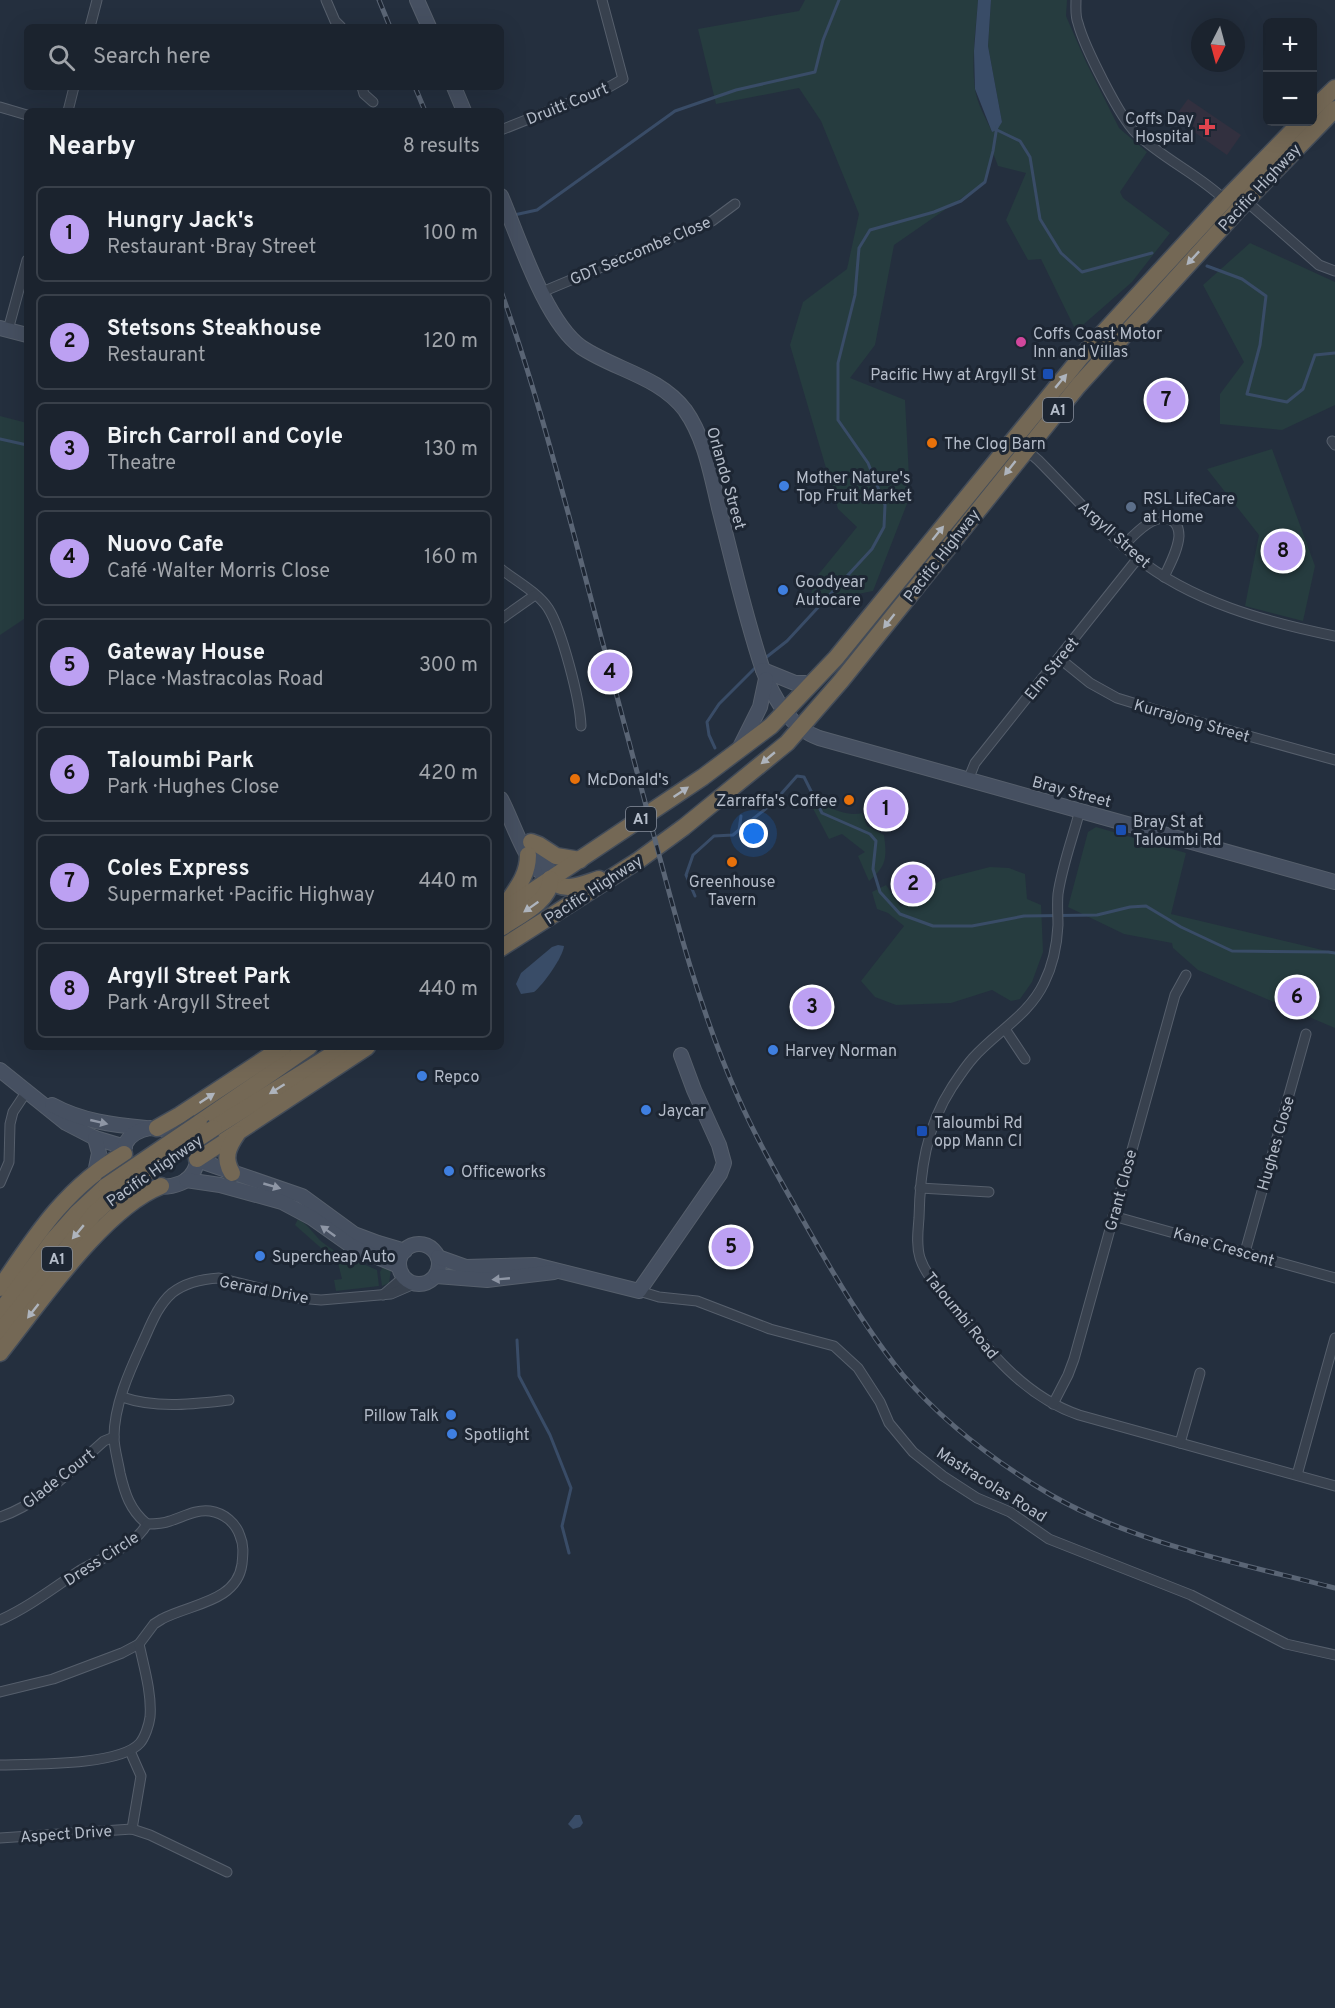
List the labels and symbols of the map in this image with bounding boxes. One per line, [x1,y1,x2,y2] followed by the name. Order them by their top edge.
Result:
[1191,18,1245,72] north arrow
[524,79,612,130] street label: Druitt Court
[1125,110,1194,148] place label: Coffs Day Hospital
[1198,118,1216,136] marker: Coffs Day Hospital
[1215,140,1306,236] street label: Pacific Highway
[567,213,714,291] street label: GDT Seccombe Close
[1187,250,1201,264] one-way arrow
[1033,325,1162,363] place label: Coffs Coast Motor Inn and Villas
[1014,335,1028,349] marker: Coffs Coast Motor Inn and Villas
[870,366,1036,386] place label: Pacific Hwy at Argyll St
[1041,367,1055,381] marker: Pacific Hwy at Argyll St
[1054,374,1067,389] one-way arrow
[1146,378,1186,422] pin: 7
[1043,398,1073,422] road number: A1
[701,425,749,532] street label: Orlando Street
[944,435,1046,455] place label: The Clog Barn
[925,436,939,450] marker: The Clog Barn
[1004,460,1017,476] one-way arrow
[796,469,912,507] place label: Mother Nature's Top Fruit Market
[777,479,791,493] marker: Mother Nature's Top Fruit Market
[1143,490,1235,528] place label: RSL LifeCare at Home
[1073,498,1154,573] street label: Argyll Street
[1124,500,1138,514] marker: RSL LifeCare at Home
[900,506,985,607] street label: Pacific Highway
[932,525,945,541] one-way arrow
[1264,528,1302,574] pin: 8
[795,573,865,611] place label: Goodyear Autocare
[776,583,790,597] marker: Goodyear Autocare
[883,613,896,629] one-way arrow
[1021,634,1084,705] street label: Elm Street
[590,650,630,694] pin: 4
[1131,696,1252,748] street label: Kurrajong Street
[760,752,776,765] one-way arrow
[587,771,669,791] place label: McDonald's
[568,772,582,786] marker: McDonald's
[1030,773,1113,813] street label: Bray Street
[672,786,688,798] one-way arrow
[866,786,906,832] pin: 1
[716,792,837,812] place label: Zarraffa's Coffee
[842,793,856,807] marker: Zarraffa's Coffee
[626,807,656,831] road number: A1
[1133,813,1222,851] place label: Bray St at Taloumbi Rd
[739,819,768,848] your location
[1114,823,1128,837] marker: Bray St at Taloumbi Rd
[541,852,647,930] street label: Pacific Highway
[725,855,739,869] marker: Greenhouse Tavern
[894,862,932,906] pin: 2
[689,873,775,911] place label: Greenhouse Tavern
[524,901,540,913] one-way arrow
[1278,974,1316,1020] pin: 6
[792,984,832,1030] pin: 3
[785,1042,897,1062] place label: Harvey Norman
[766,1043,780,1057] marker: Harvey Norman
[434,1068,479,1088] place label: Repco
[415,1069,429,1083] marker: Repco
[269,1084,285,1095] one-way arrow
[199,1092,215,1103] one-way arrow
[1254,1094,1300,1193] street label: Hughes Close
[658,1102,706,1122] place label: Jaycar
[639,1103,653,1117] marker: Jaycar
[934,1114,1023,1152] place label: Taloumbi Rd opp Mann Cl
[90,1117,108,1127] one-way arrow
[915,1124,929,1138] marker: Taloumbi Rd opp Mann Cl
[103,1131,207,1212] street label: Pacific Highway
[1101,1148,1142,1233] street label: Grant Close
[461,1163,546,1183] place label: Officeworks
[442,1164,456,1178] marker: Officeworks
[263,1182,281,1191] one-way arrow
[72,1224,85,1239] one-way arrow
[712,1224,750,1270] pin: 5
[1171,1224,1276,1272] street label: Kane Crescent
[321,1225,337,1237] one-way arrow
[42,1247,72,1271] road number: A1
[272,1248,396,1268] place label: Supercheap Auto
[253,1249,267,1263] marker: Supercheap Auto
[919,1269,1002,1364] street label: Taloumbi Road
[217,1272,310,1309] street label: Gerard Drive
[491,1274,510,1283] one-way arrow
[27,1304,39,1319] one-way arrow
[364,1407,439,1427] place label: Pillow Talk
[444,1408,458,1422] marker: Pillow Talk
[464,1426,529,1446] place label: Spotlight
[445,1427,459,1441] marker: Spotlight
[932,1444,1050,1528] street label: Mastracolas Road
[19,1445,99,1514] street label: Glade Court
[61,1528,143,1591] street label: Dress Circle
[20,1822,113,1848] street label: Aspect Drive

